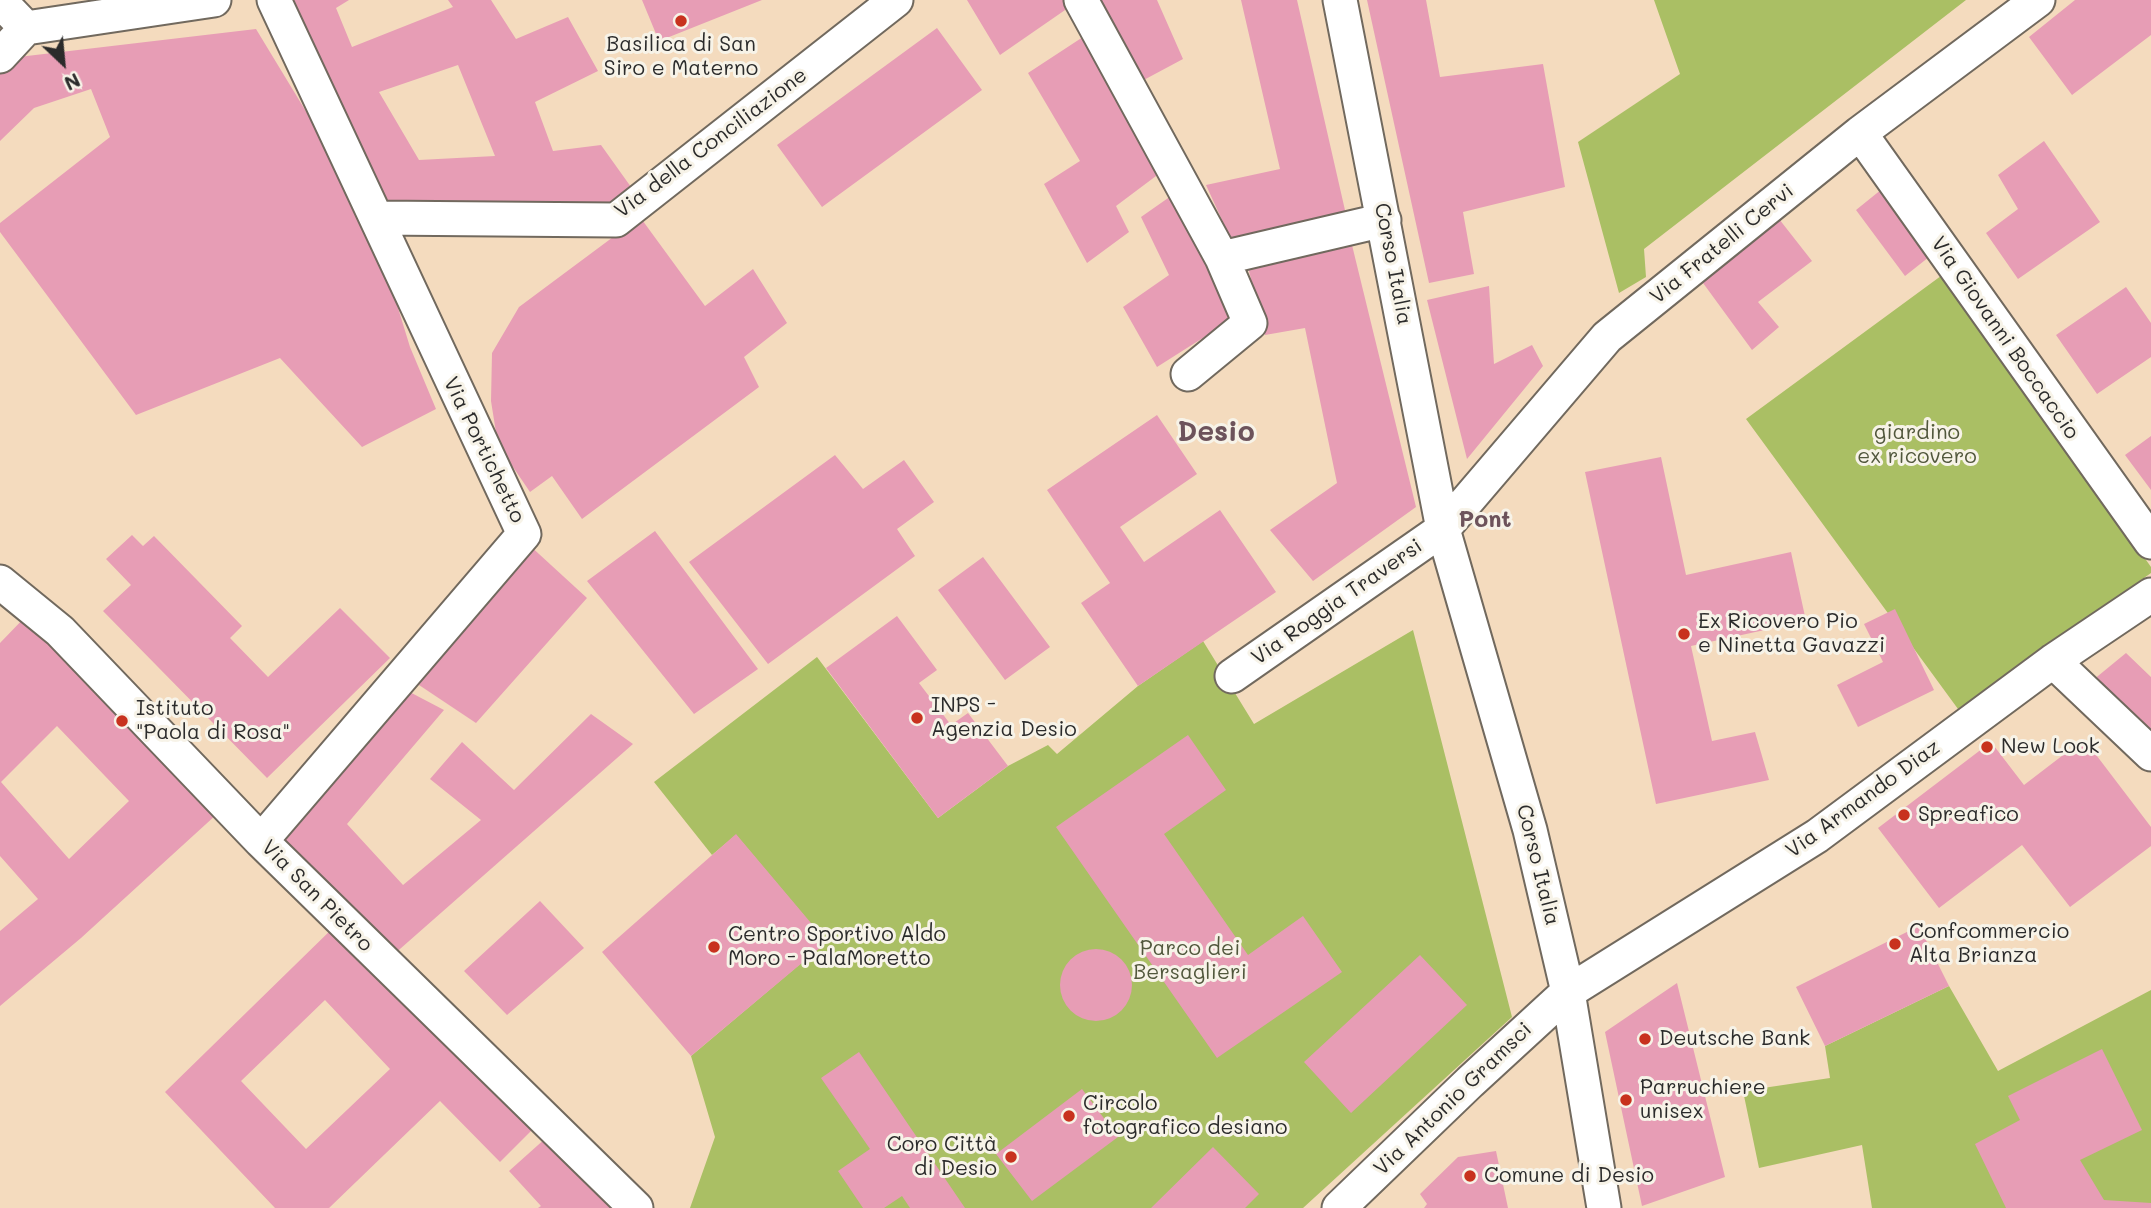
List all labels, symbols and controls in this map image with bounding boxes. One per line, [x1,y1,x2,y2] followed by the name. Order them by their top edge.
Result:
[673,13,689,29] marker: Basilica di San Siro e Materno
[28,28,98,98] north arrow
[604,32,758,82] place label: Basilica di San Siro e Materno
[610,62,812,224] street label: Via della Conciliazione
[60,68,84,97] text: N
[1645,178,1799,310] street label: Via Fratelli Cervi
[1369,201,1417,327] street label: Corso Italia
[1925,232,2085,444] street label: Via Giovanni Boccaccio
[438,373,530,527] street label: Via Portichetto
[1177,415,1255,449] district label: Desio
[1857,420,1977,470] park label: giardino ex ricovero
[1458,506,1512,534] district label: Pont
[1247,534,1427,670] street label: Via Roggia Traversi
[1698,609,1885,659] place label: Ex Ricovero Pio e Ninetta Gavazzi
[1676,626,1692,642] marker: Ex Ricovero Pio e Ninetta Gavazzi
[931,693,1077,743] place label: INPS - Agenzia Desio
[136,696,290,746] place label: Istituto "Paola di Rosa"
[909,710,925,726] marker: INPS - Agenzia Desio
[114,713,130,729] marker: Istituto "Paola di Rosa"
[2001,734,2100,760] place label: New Look
[1781,735,1945,863] street label: Via Armando Diaz
[1979,739,1995,755] marker: New Look
[1511,802,1565,928] street label: Corso Italia
[1918,802,2019,828] place label: Spreafico
[1896,807,1912,823] marker: Spreafico
[256,835,378,957] street label: Via San Pietro
[1909,919,2069,969] place label: Confcommercio Alta Brianza
[728,922,946,972] place label: Centro Sportivo Aldo Moro - PalaMoretto
[1133,936,1247,986] park label: Parco dei Bersaglieri
[1887,936,1903,952] marker: Confcommercio Alta Brianza
[706,939,722,955] marker: Centro Sportivo Aldo Moro - PalaMoretto
[1369,1017,1537,1181] street label: Via Antonio Gramsci
[1659,1026,1810,1052] place label: Deutsche Bank
[1637,1031,1653,1047] marker: Deutsche Bank
[1640,1075,1766,1125] place label: Parruchiere unisex
[1083,1091,1287,1141] place label: Circolo fotografico desiano
[1618,1092,1634,1108] marker: Parruchiere unisex
[1061,1108,1077,1124] marker: Circolo fotografico desiano
[887,1132,997,1182] place label: Coro Città di Desio
[1003,1149,1019,1165] marker: Coro Città di Desio
[1484,1163,1654,1189] place label: Comune di Desio
[1462,1168,1478,1184] marker: Comune di Desio

